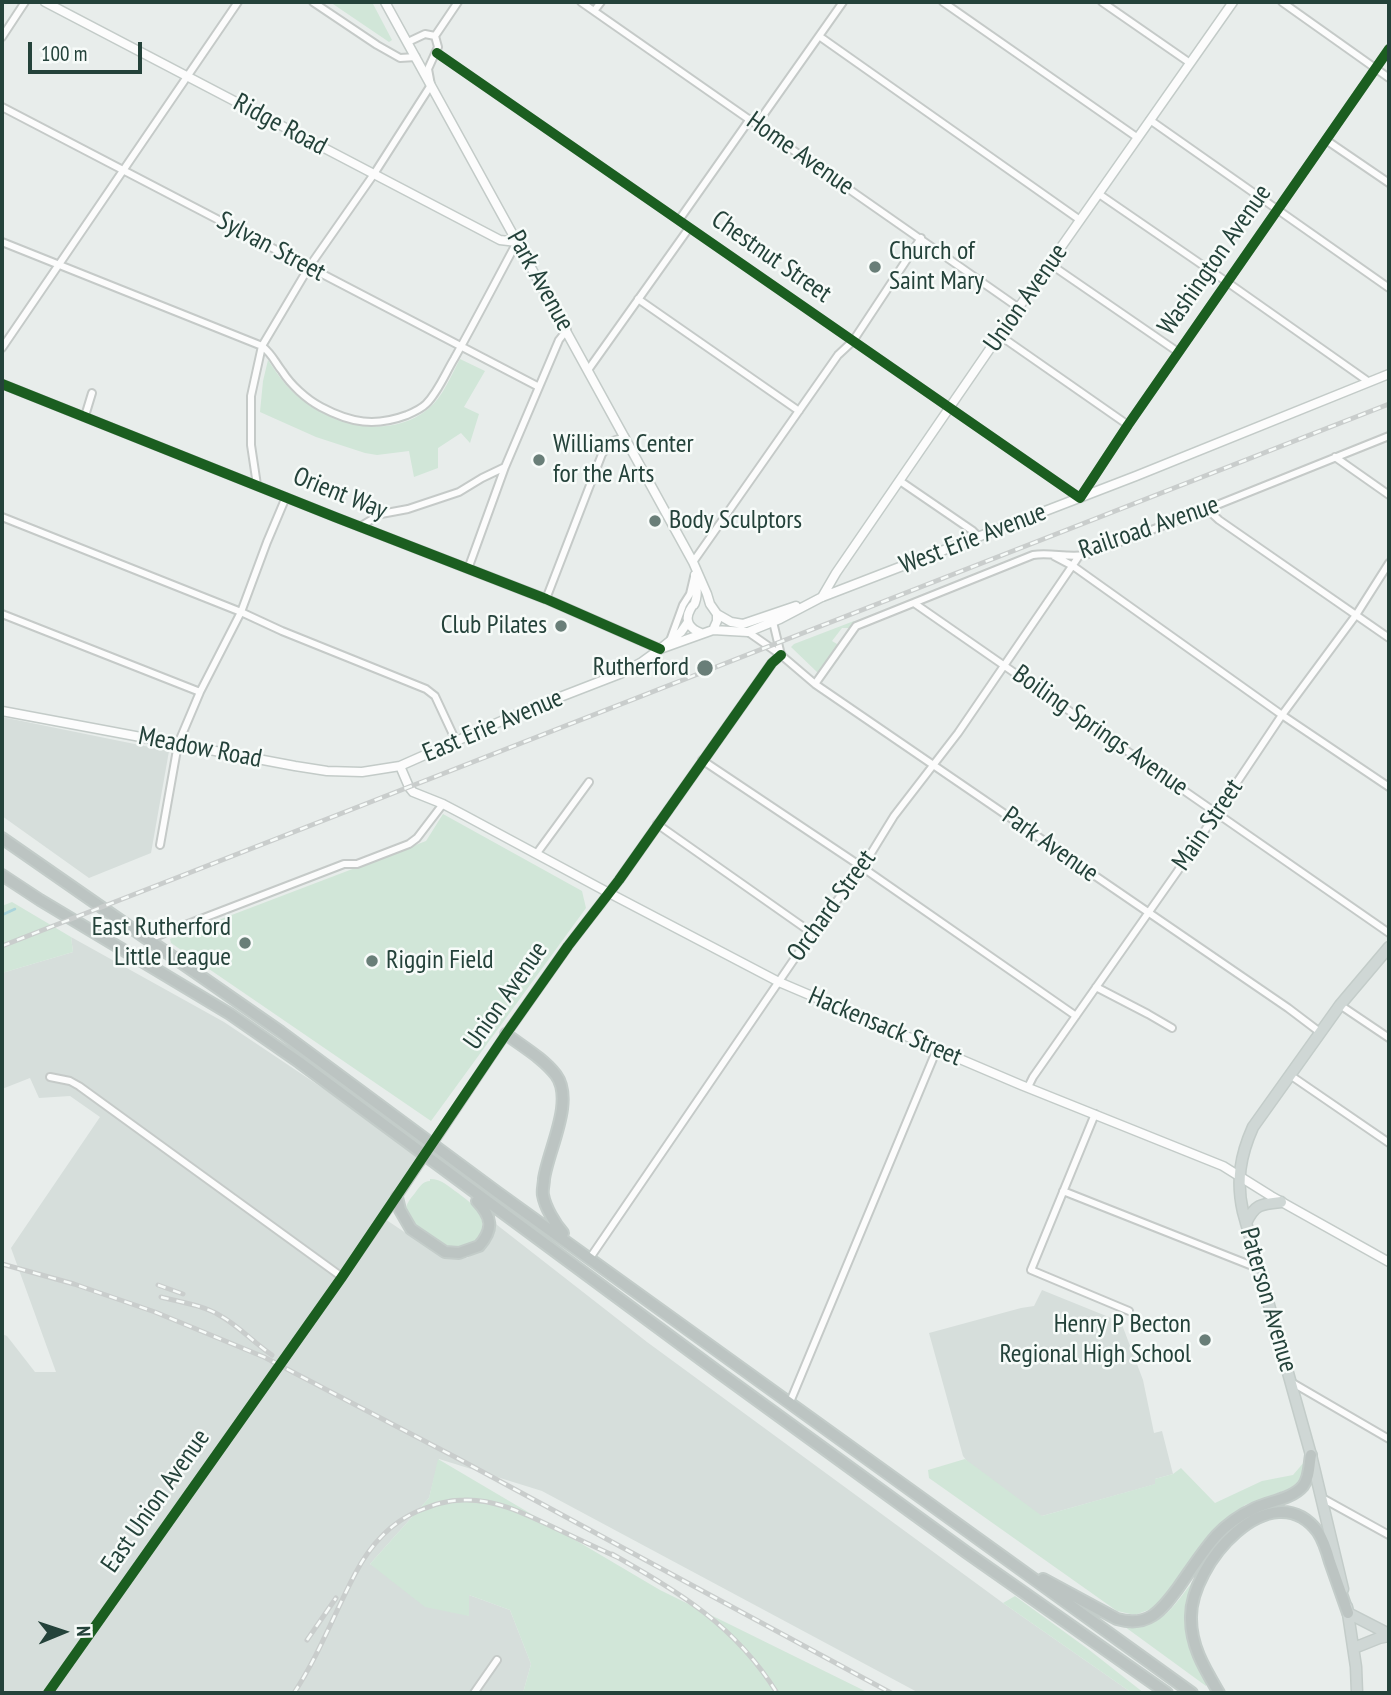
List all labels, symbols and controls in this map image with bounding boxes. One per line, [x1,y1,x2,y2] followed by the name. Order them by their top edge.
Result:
[32,28,145,72] scale bar
[41,40,87,67] text: 100 m
[228,87,332,163] street label: Ridge Road
[740,106,860,202] street label: Home Avenue
[1152,179,1278,341] street label: Washington Avenue
[705,204,837,310] street label: Chestnut Street
[211,205,331,289] street label: Sylvan Street
[500,225,580,337] street label: Park Avenue
[889,236,984,298] place label: Church of Saint Mary
[978,238,1074,358] street label: Union Avenue
[867,259,883,275] marker: Church of Saint Mary
[553,429,694,490] place label: Williams Center for the Arts
[531,452,547,468] marker: Williams Center for the Arts
[288,461,392,527] street label: Orient Way
[1075,490,1223,566] street label: Railroad Avenue
[895,497,1051,581] street label: West Erie Avenue
[669,505,802,537] place label: Body Sculptors
[647,513,663,529] marker: Body Sculptors
[441,610,547,642] place label: Club Pilates
[553,618,569,634] marker: Club Pilates
[593,652,689,684] place label: Rutherford
[695,658,715,678] marker: Rutherford
[1006,659,1194,803] street label: Boiling Springs Avenue
[418,683,568,769] street label: East Erie Avenue
[136,721,264,775] street label: Meadow Road
[1166,773,1250,877] street label: Main Street
[996,801,1104,889] street label: Park Avenue
[781,844,883,968] street label: Orchard Street
[92,912,231,974] place label: East Rutherford Little League
[237,935,253,951] marker: East Rutherford Little League
[458,936,554,1056] street label: Union Avenue
[386,945,494,977] place label: Riggin Field
[364,953,380,969] marker: Riggin Field
[804,981,966,1073] street label: Hackensack Street
[1232,1224,1304,1376] street label: Paterson Avenue
[999,1309,1191,1370] place label: Henry P Becton Regional High School
[1197,1332,1213,1348] marker: Henry P Becton Regional High School
[95,1423,217,1579] street label: East Union Avenue
[28,1597,98,1667] north arrow
[72,1626,96,1637] text: N

